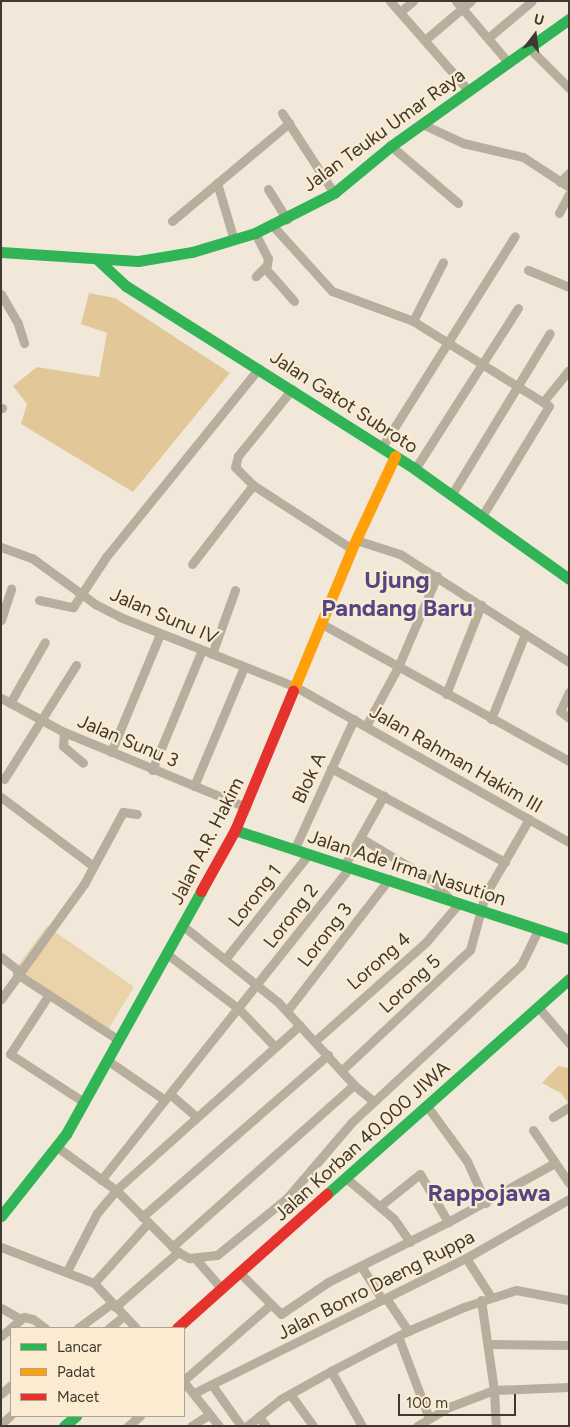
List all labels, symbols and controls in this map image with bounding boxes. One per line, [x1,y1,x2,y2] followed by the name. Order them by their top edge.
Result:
[510,10,560,60] north arrow
[532,11,546,30] text: U
[299,64,469,196] street label: Jalan Teuku Umar Raya
[266,346,422,458] street label: Jalan Gatot Subroto
[321,566,473,622] district label: Ujung Pandang Baru
[107,583,221,649] street label: Jalan Sunu IV
[365,700,547,818] street label: Jalan Rahman Hakim III
[74,710,182,772] street label: Jalan Sunu 3
[287,749,331,807] street label: Blok A
[165,774,249,908] street label: Jalan A.R. Hakim
[305,825,509,911] street label: Jalan Ade Irma Nasution
[224,860,286,932] street label: Lorong 1
[259,879,323,953] street label: Lorong 2
[293,898,357,972] street label: Lorong 3
[343,927,415,995] street label: Lorong 4
[375,950,445,1018] street label: Lorong 5
[270,1056,454,1226] street label: Jalan Korban 40.000 JIWA
[428,1179,550,1207] district label: Rappojawa
[274,1225,478,1345] street label: Jalan Bonro Daeng Ruppa
[10,1327,185,1417] legend
[57,1338,102,1356] text: Lancar
[57,1363,95,1381] text: Padat
[400,1384,518,1416] scale bar
[57,1388,99,1406] text: Macet
[406,1394,448,1412] text: 100 m

